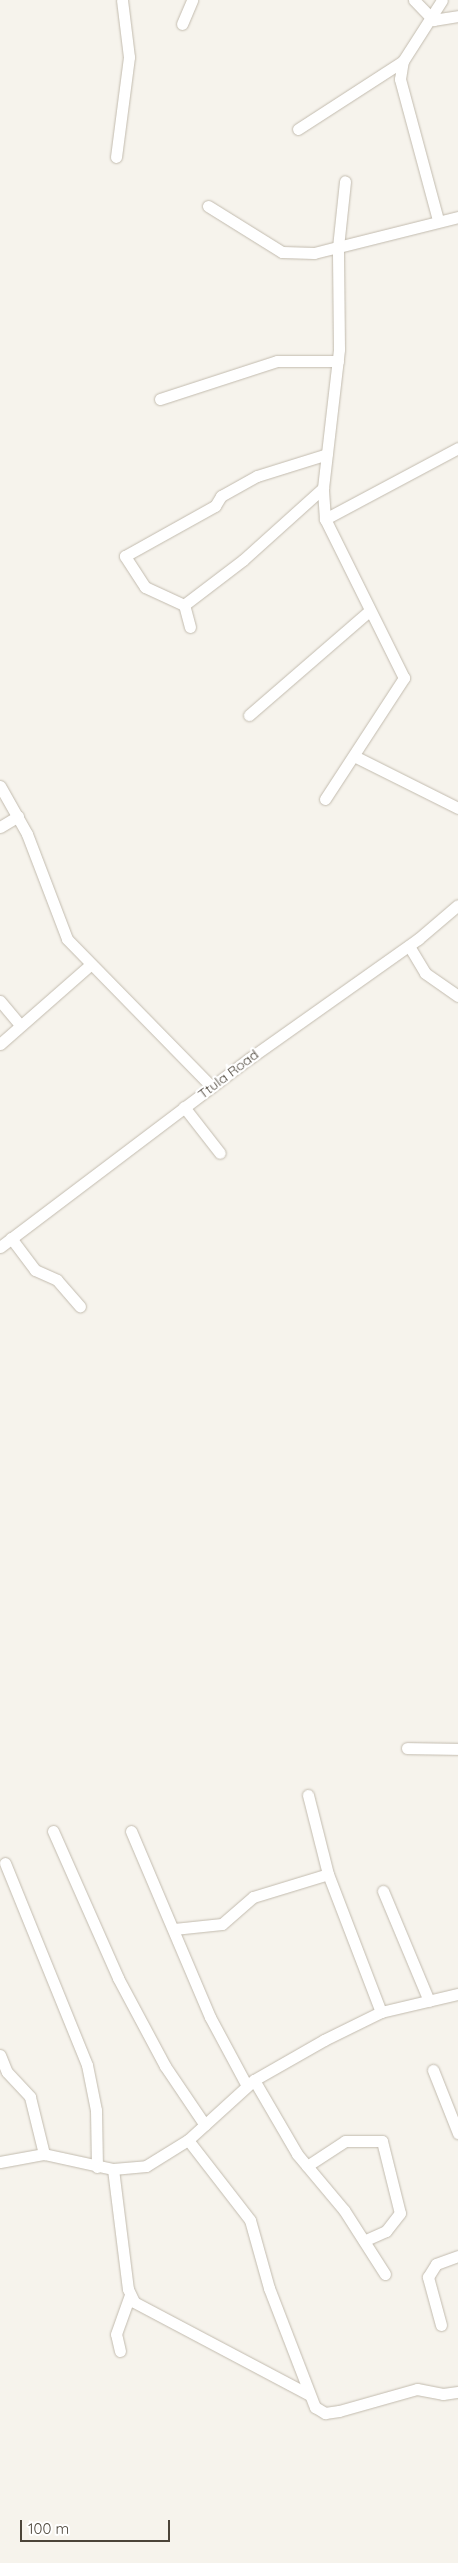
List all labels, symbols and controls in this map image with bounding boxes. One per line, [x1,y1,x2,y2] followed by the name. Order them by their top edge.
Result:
[194,1046,262,1102] street label: Ttula Road
[22,2510,172,2542] scale bar
[28,2519,69,2538] text: 100 m

